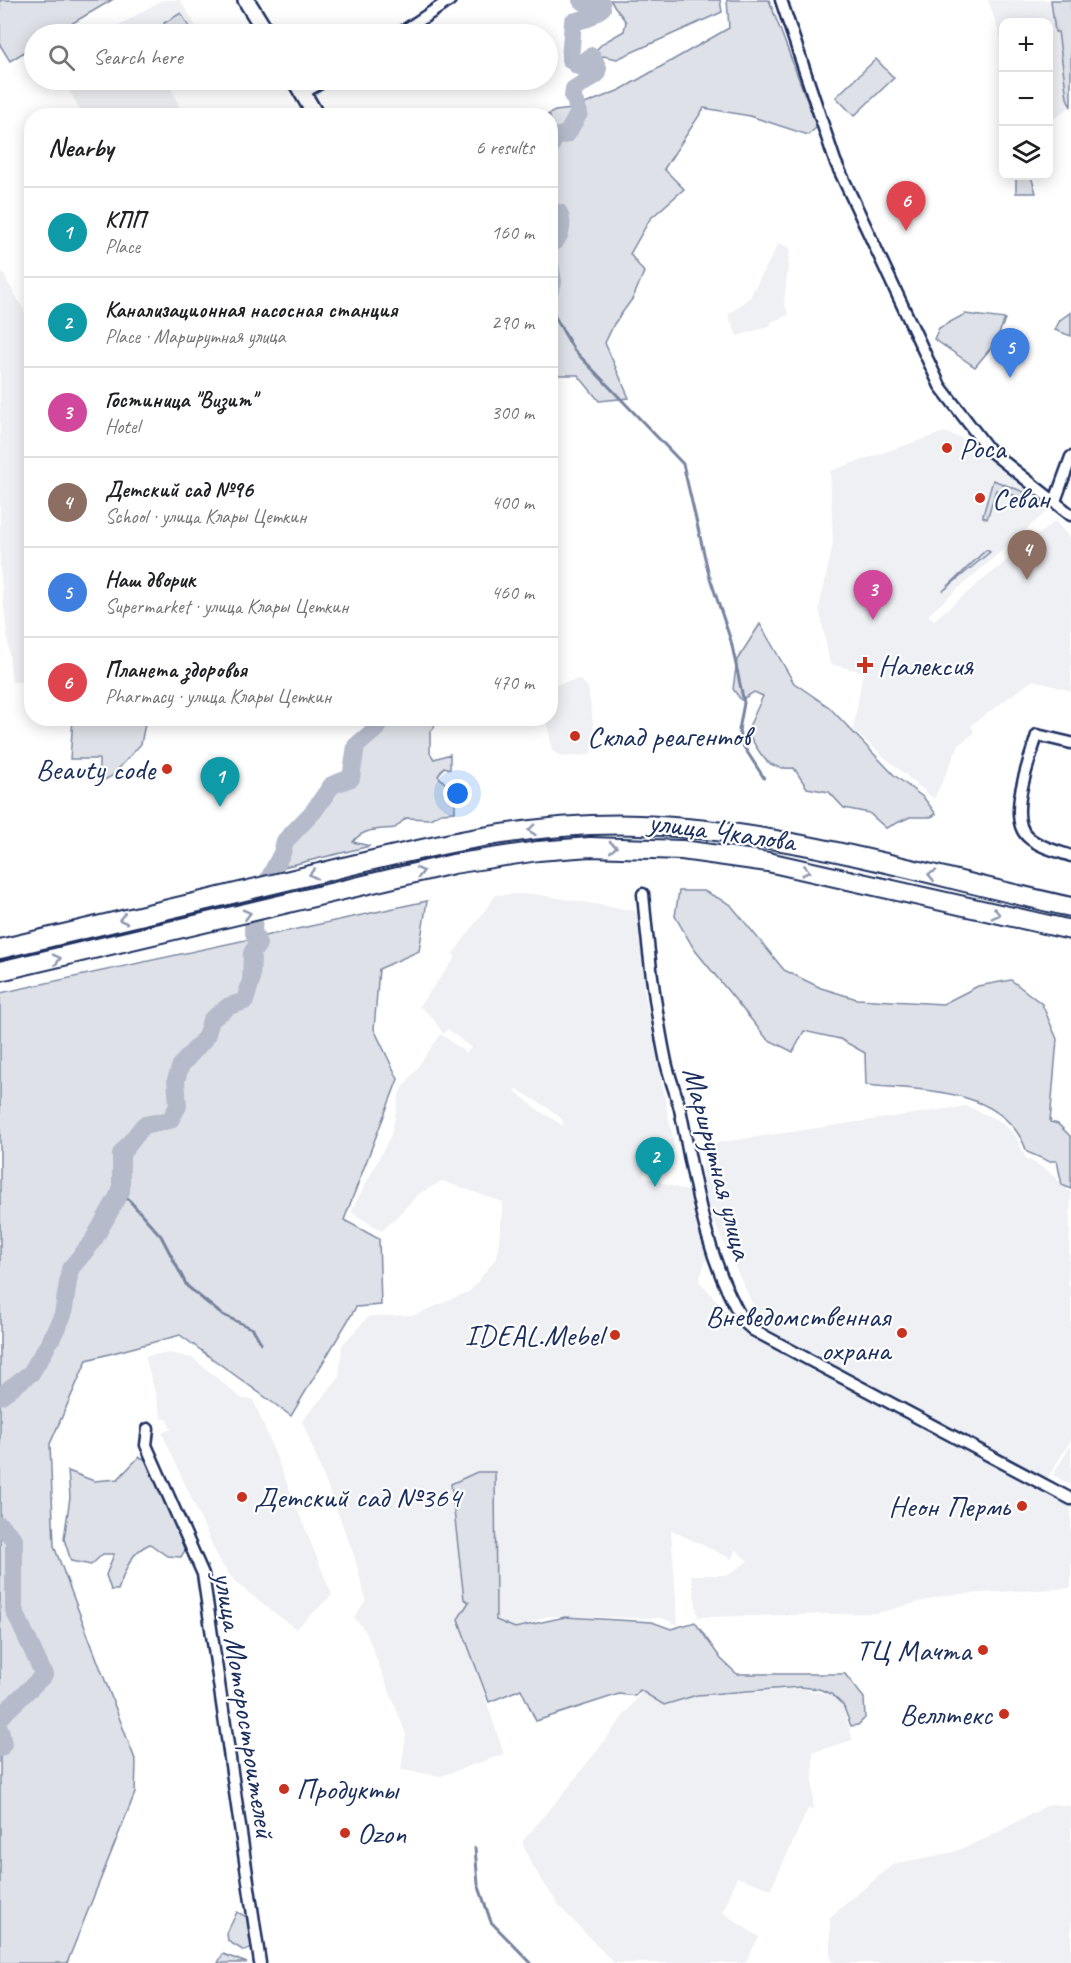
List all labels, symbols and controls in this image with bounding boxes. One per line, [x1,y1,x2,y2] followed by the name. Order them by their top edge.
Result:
[999,18,1053,180] map controls
[999,18,1053,72] button: +
[24,24,558,90] search box
[45,41,78,74] icon: search
[93,43,183,71] text: Search here
[999,72,1053,126] button: −
[999,126,1053,180] button: layers
[48,131,113,164] text: Nearby
[475,135,534,160] text: 6 results
[886,182,926,231] pin: 6
[105,206,145,234] text: КПП
[63,220,72,245] text: 1
[491,220,534,245] text: 160 m
[105,234,140,259] text: Place
[105,296,397,324] text: Канализационная насосная станция
[63,310,72,335] text: 2
[491,310,534,335] text: 290 m
[105,324,285,349] text: Place · Маршрутная улица
[990,328,1030,378] pin: 5
[105,386,256,414] text: Гостиница "Визит"
[63,400,72,425] text: 3
[491,400,534,425] text: 300 m
[105,414,140,439] text: Hotel
[959,429,1008,467] place label: Роса
[940,441,954,455] marker: Роса
[105,476,253,504] text: Детский сад №96
[992,479,1051,517] place label: Севан
[63,490,72,515] text: 4
[491,490,534,515] text: 400 m
[973,491,987,505] marker: Севан
[105,504,306,529] text: School · улица Клары Цеткин
[1008,530,1046,580] pin: 4
[105,566,195,594] text: Наш дворик
[854,570,892,620] pin: 3
[63,580,72,605] text: 5
[491,580,534,605] text: 460 m
[105,594,348,619] text: Supermarket · улица Клары Цеткин
[878,646,974,684] place label: Налексия
[105,656,247,684] text: Планета здоровья
[856,656,874,674] marker: Налексия
[63,670,72,695] text: 6
[491,670,534,695] text: 470 m
[105,684,331,709] text: Pharmacy · улица Клары Цеткин
[587,717,755,755] place label: Склад реагентов
[568,729,582,743] marker: Склад реагентов
[36,750,157,788] place label: Beauty code
[200,758,240,807] pin: 1
[160,762,174,776] marker: Beauty code
[443,779,472,808] your location
[644,802,800,860] street label: улица Чкалова
[528,823,537,835] one-way arrow
[608,841,617,853] one-way arrow
[801,864,811,877] one-way arrow
[415,866,425,879] one-way arrow
[308,867,318,880] one-way arrow
[927,870,937,883] one-way arrow
[991,906,1001,919] one-way arrow
[242,908,252,921] one-way arrow
[119,912,129,925] one-way arrow
[52,953,62,966] one-way arrow
[674,1063,762,1265] street label: Маршрутная улица
[636,1138,674,1187] pin: 2
[705,1297,893,1369] place label: Вневедомственная охрана
[465,1316,608,1354] place label: IDEAL.Mebel
[895,1326,909,1340] marker: Вневедомственная охрана
[608,1328,622,1342] marker: IDEAL.Mebel
[254,1478,464,1516] place label: Детский сад №364
[889,1487,1012,1525] place label: Неон Пермь
[235,1490,249,1504] marker: Детский сад №364
[1015,1499,1029,1513] marker: Неон Пермь
[205,1567,285,1842] street label: улица Моторостроителей
[856,1631,973,1669] place label: ТЦ Мачта
[976,1643,990,1657] marker: ТЦ Мачта
[900,1695,993,1733] place label: Веллтекс
[997,1707,1011,1721] marker: Веллтекс
[296,1770,400,1808] place label: Продукты
[277,1782,291,1796] marker: Продукты
[357,1814,407,1852] place label: Ozon
[338,1826,352,1840] marker: Ozon

